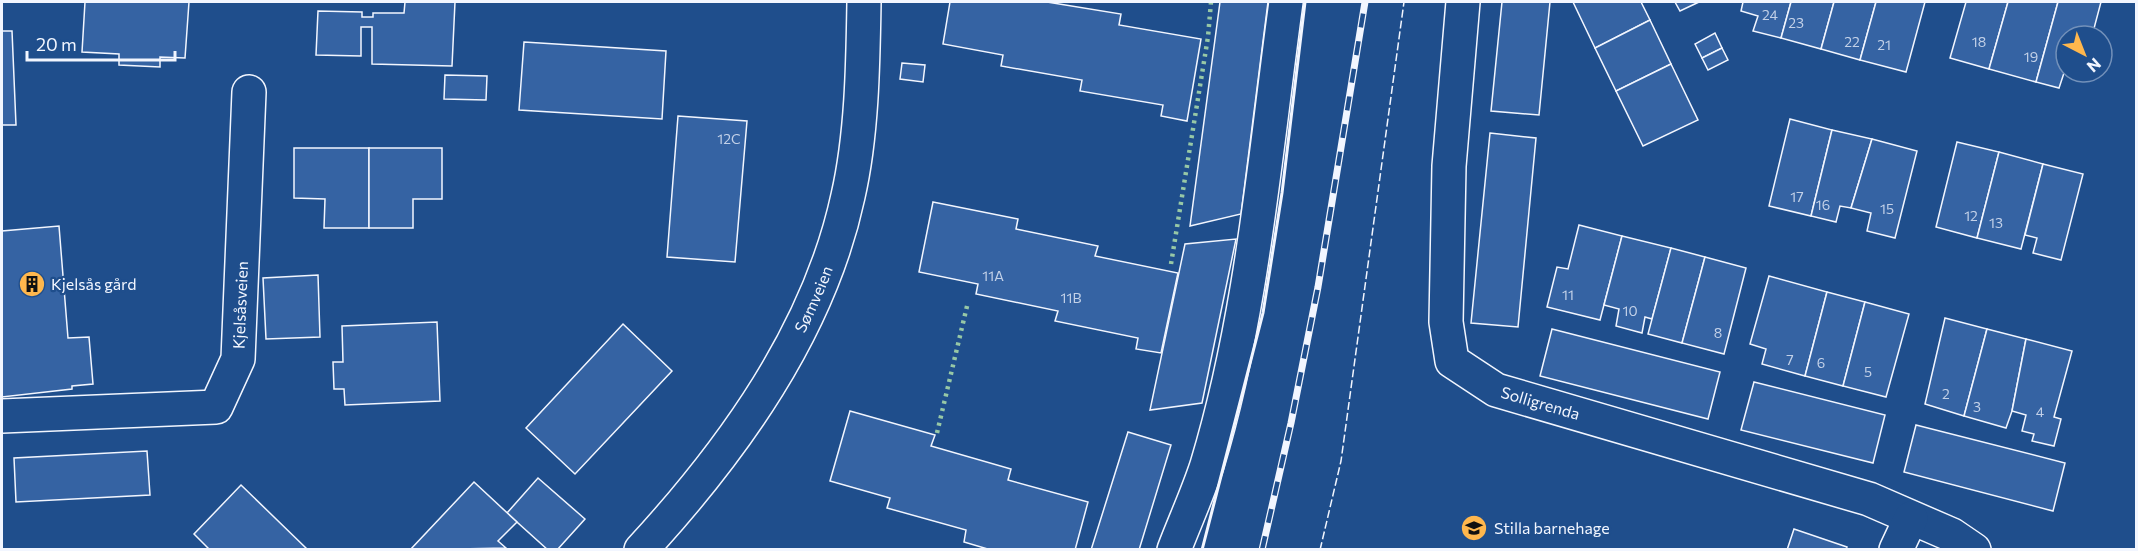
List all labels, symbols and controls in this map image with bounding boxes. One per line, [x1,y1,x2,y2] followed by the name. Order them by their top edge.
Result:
[1762,6,1779,23] house number: 24
[1788,14,1804,31] house number: 23
[27,24,176,62] scale bar
[2054,24,2114,84] north arrow
[36,33,77,55] text: 20 m
[1844,33,1860,50] house number: 22
[1972,33,1986,50] house number: 18
[1877,36,1891,53] house number: 21
[2024,48,2038,65] house number: 19
[2084,54,2105,77] text: N
[717,130,741,147] house number: 12C
[1790,188,1804,205] house number: 17
[1816,196,1830,213] house number: 16
[1880,200,1894,217] house number: 15
[1964,207,1978,224] house number: 12
[1989,214,2003,231] house number: 13
[228,261,251,349] street label: Kjelsåsveien
[790,263,836,335] street label: Sømveien
[982,267,1004,284] house number: 11A
[17,269,47,299] building icon: Kjelsås gård
[51,274,136,293] place label: Kjelsås gård
[1562,286,1574,303] house number: 11
[1060,289,1082,306] house number: 11B
[1622,302,1638,319] house number: 10
[1714,324,1722,341] house number: 8
[1786,351,1794,368] house number: 7
[1817,354,1825,371] house number: 6
[1864,363,1872,380] house number: 5
[1499,382,1582,423] street label: Solligrenda
[1942,385,1950,402] house number: 2
[1973,398,1981,415] house number: 3
[2036,403,2045,420] house number: 4
[1459,513,1489,543] school or university icon: Stilla barnehage
[1494,518,1610,537] place label: Stilla barnehage

